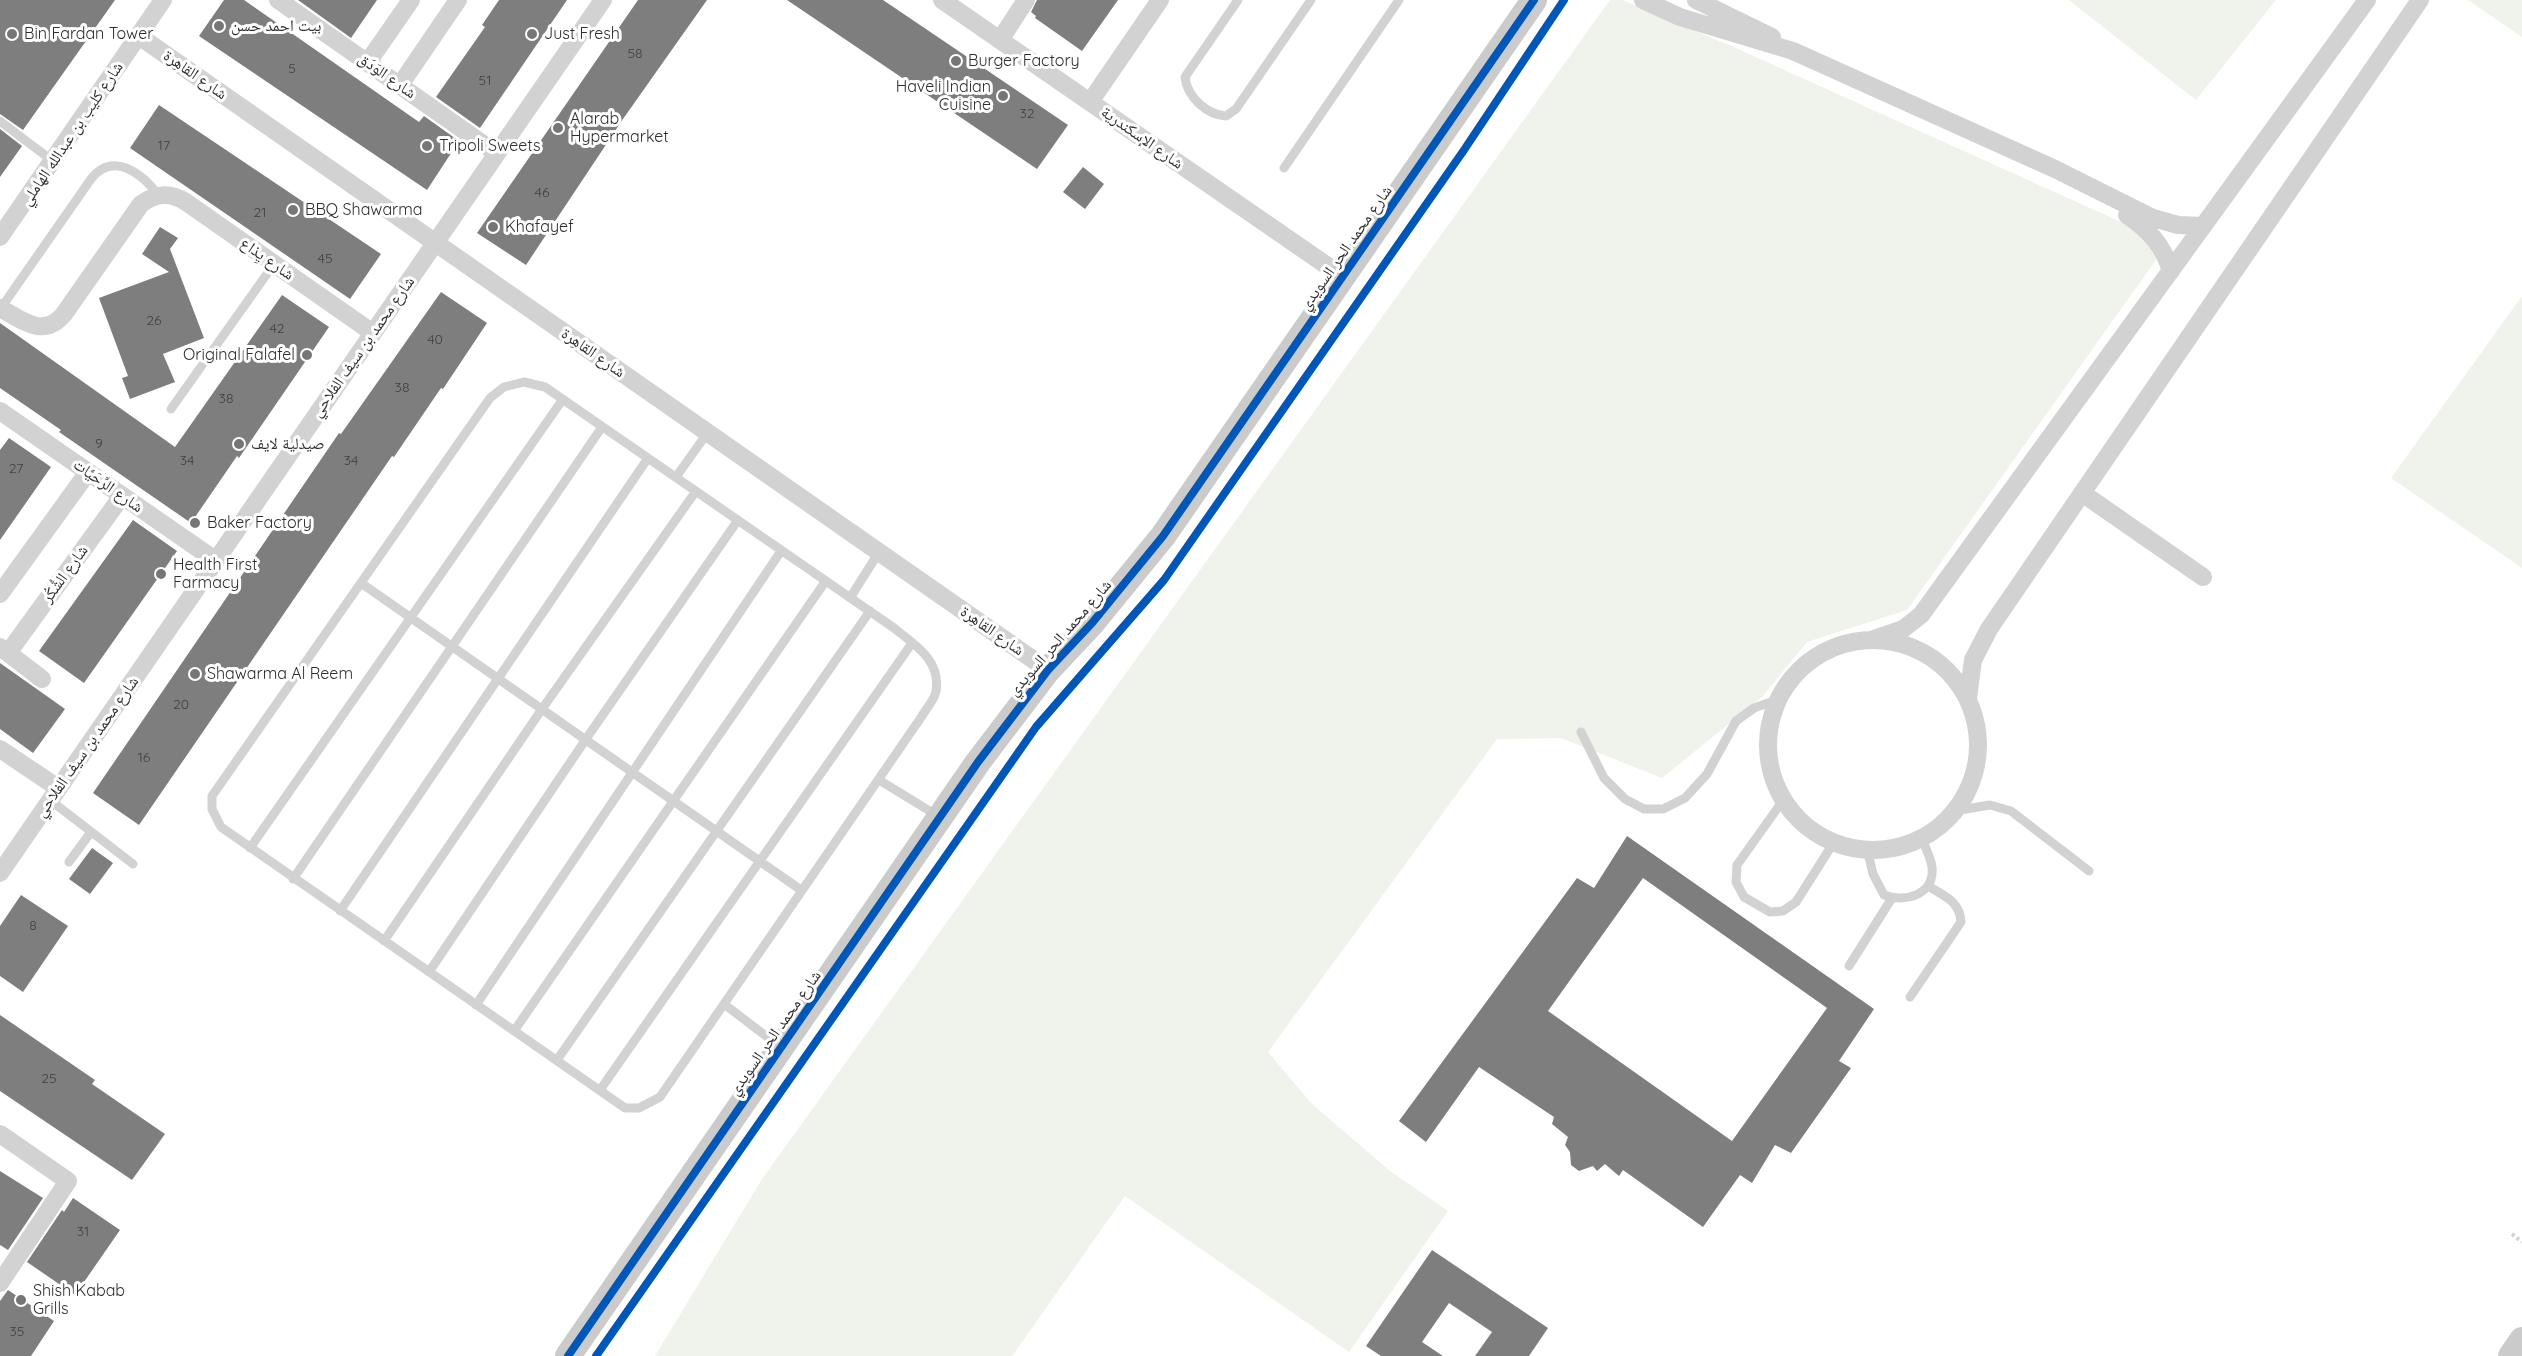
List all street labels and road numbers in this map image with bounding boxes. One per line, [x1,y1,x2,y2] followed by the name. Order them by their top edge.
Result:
[159,46,231,104] street label: شارع القاهِرة
[354,49,420,103] street label: شارع الوَدَق
[17,58,127,210] street label: شارع كليب بن عبدالله الهاملي
[1097,103,1187,173] street label: شارع الإسكندرية
[1296,182,1396,314] street label: شارع محمد الحر السويدي
[236,234,298,284] street label: شارع يِذاع
[307,273,419,421] street label: شارع محمد بن سيف الفلاحي
[557,324,629,382] street label: شارع القاهِرة
[69,455,147,517] street label: شارع الرِّحَيَّات
[38,541,92,607] street label: شارع الشُّكُر
[1004,576,1116,700] street label: شارع محمد الحر السويدي
[956,602,1028,660] street label: شارع القاهِرة
[31,673,143,821] street label: شارع محمد بن سيف الفلاحي
[725,967,825,1099] street label: شارع محمد الحر السويدي

